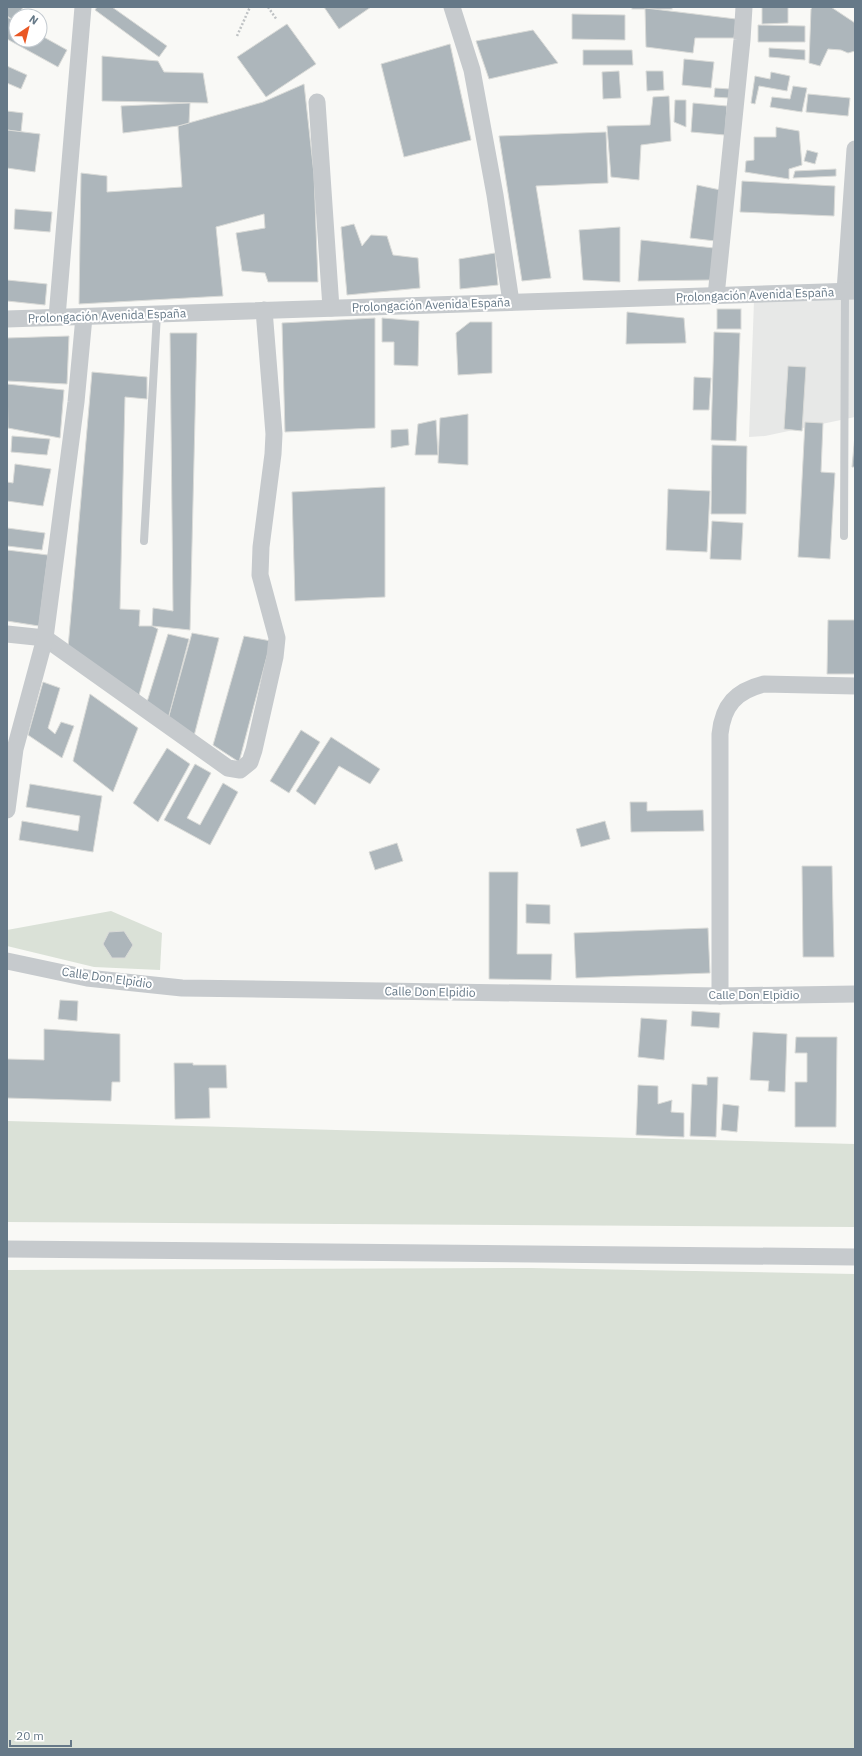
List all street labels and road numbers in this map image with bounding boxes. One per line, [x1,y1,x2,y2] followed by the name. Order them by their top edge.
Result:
[676,284,835,305] street label: Prolongación Avenida España
[352,294,511,315] street label: Prolongación Avenida España
[28,305,187,326] street label: Prolongación Avenida España
[61,964,153,991] street label: Calle Don Elpidio
[384,983,476,1000] street label: Calle Don Elpidio
[708,987,800,1002] street label: Calle Don Elpidio

